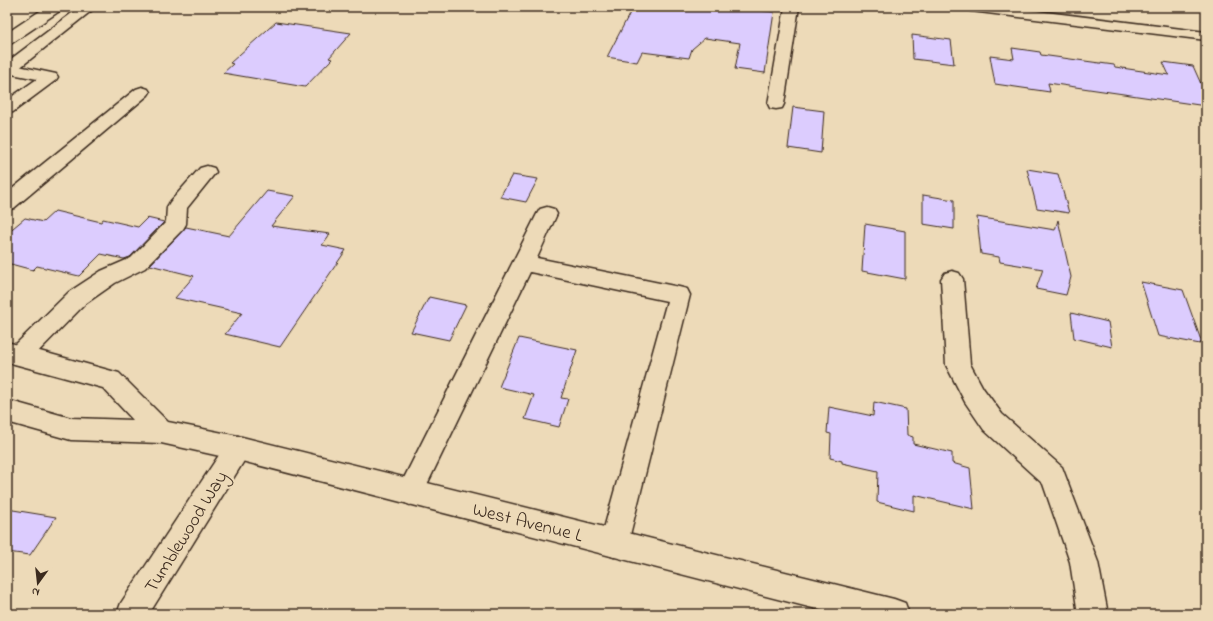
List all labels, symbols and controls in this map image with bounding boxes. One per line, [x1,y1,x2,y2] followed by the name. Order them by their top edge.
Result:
[139,466,236,599] street label: Tumblewood Way
[469,497,586,550] street label: West Avenue L
[18,563,58,603] north arrow
[30,583,41,600] text: N

